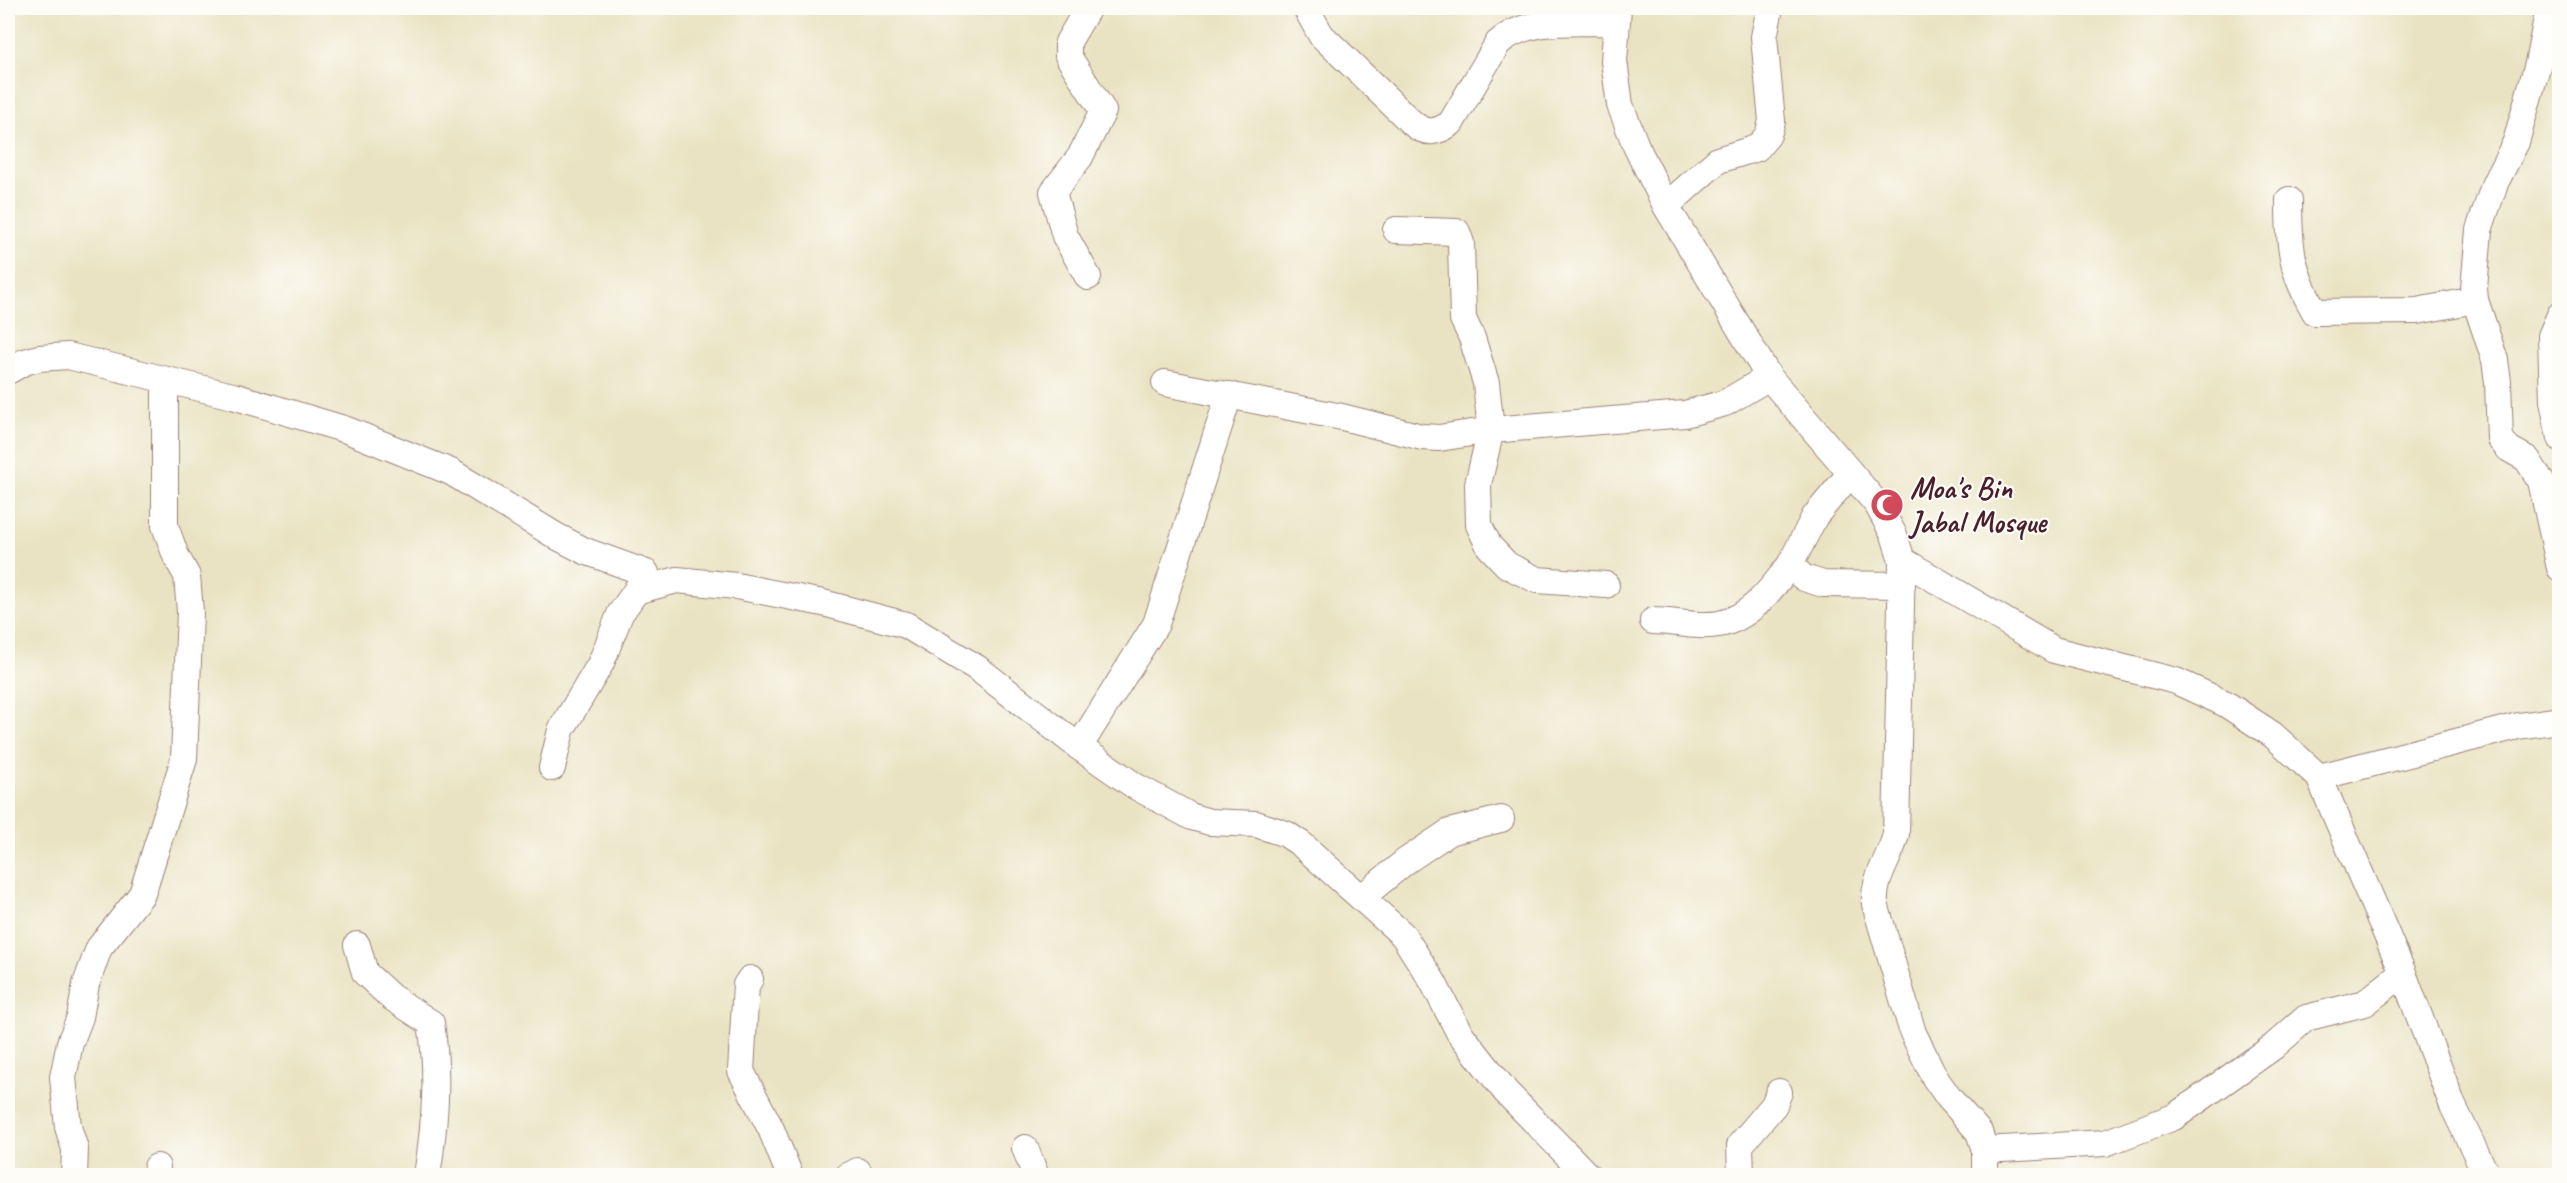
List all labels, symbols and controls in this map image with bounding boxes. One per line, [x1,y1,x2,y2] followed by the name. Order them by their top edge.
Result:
[1908,469,2048,541] place label: Moa's Bin Jabal Mosque
[1869,487,1905,523] mosque icon: Moa's Bin Jabal Mosque

